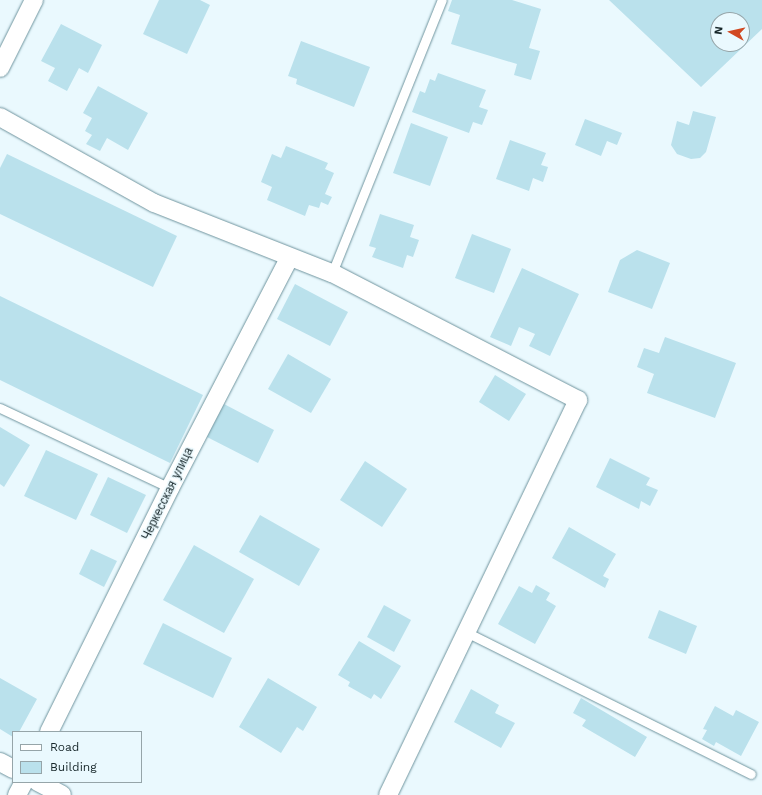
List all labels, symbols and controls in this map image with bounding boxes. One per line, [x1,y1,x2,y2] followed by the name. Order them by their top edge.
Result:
[710,12,750,52] north arrow
[712,25,726,35] text: N
[139,445,197,543] street label: Черкесская улица
[12,731,142,783] legend
[50,740,79,754] text: Road
[50,760,97,774] text: Building

